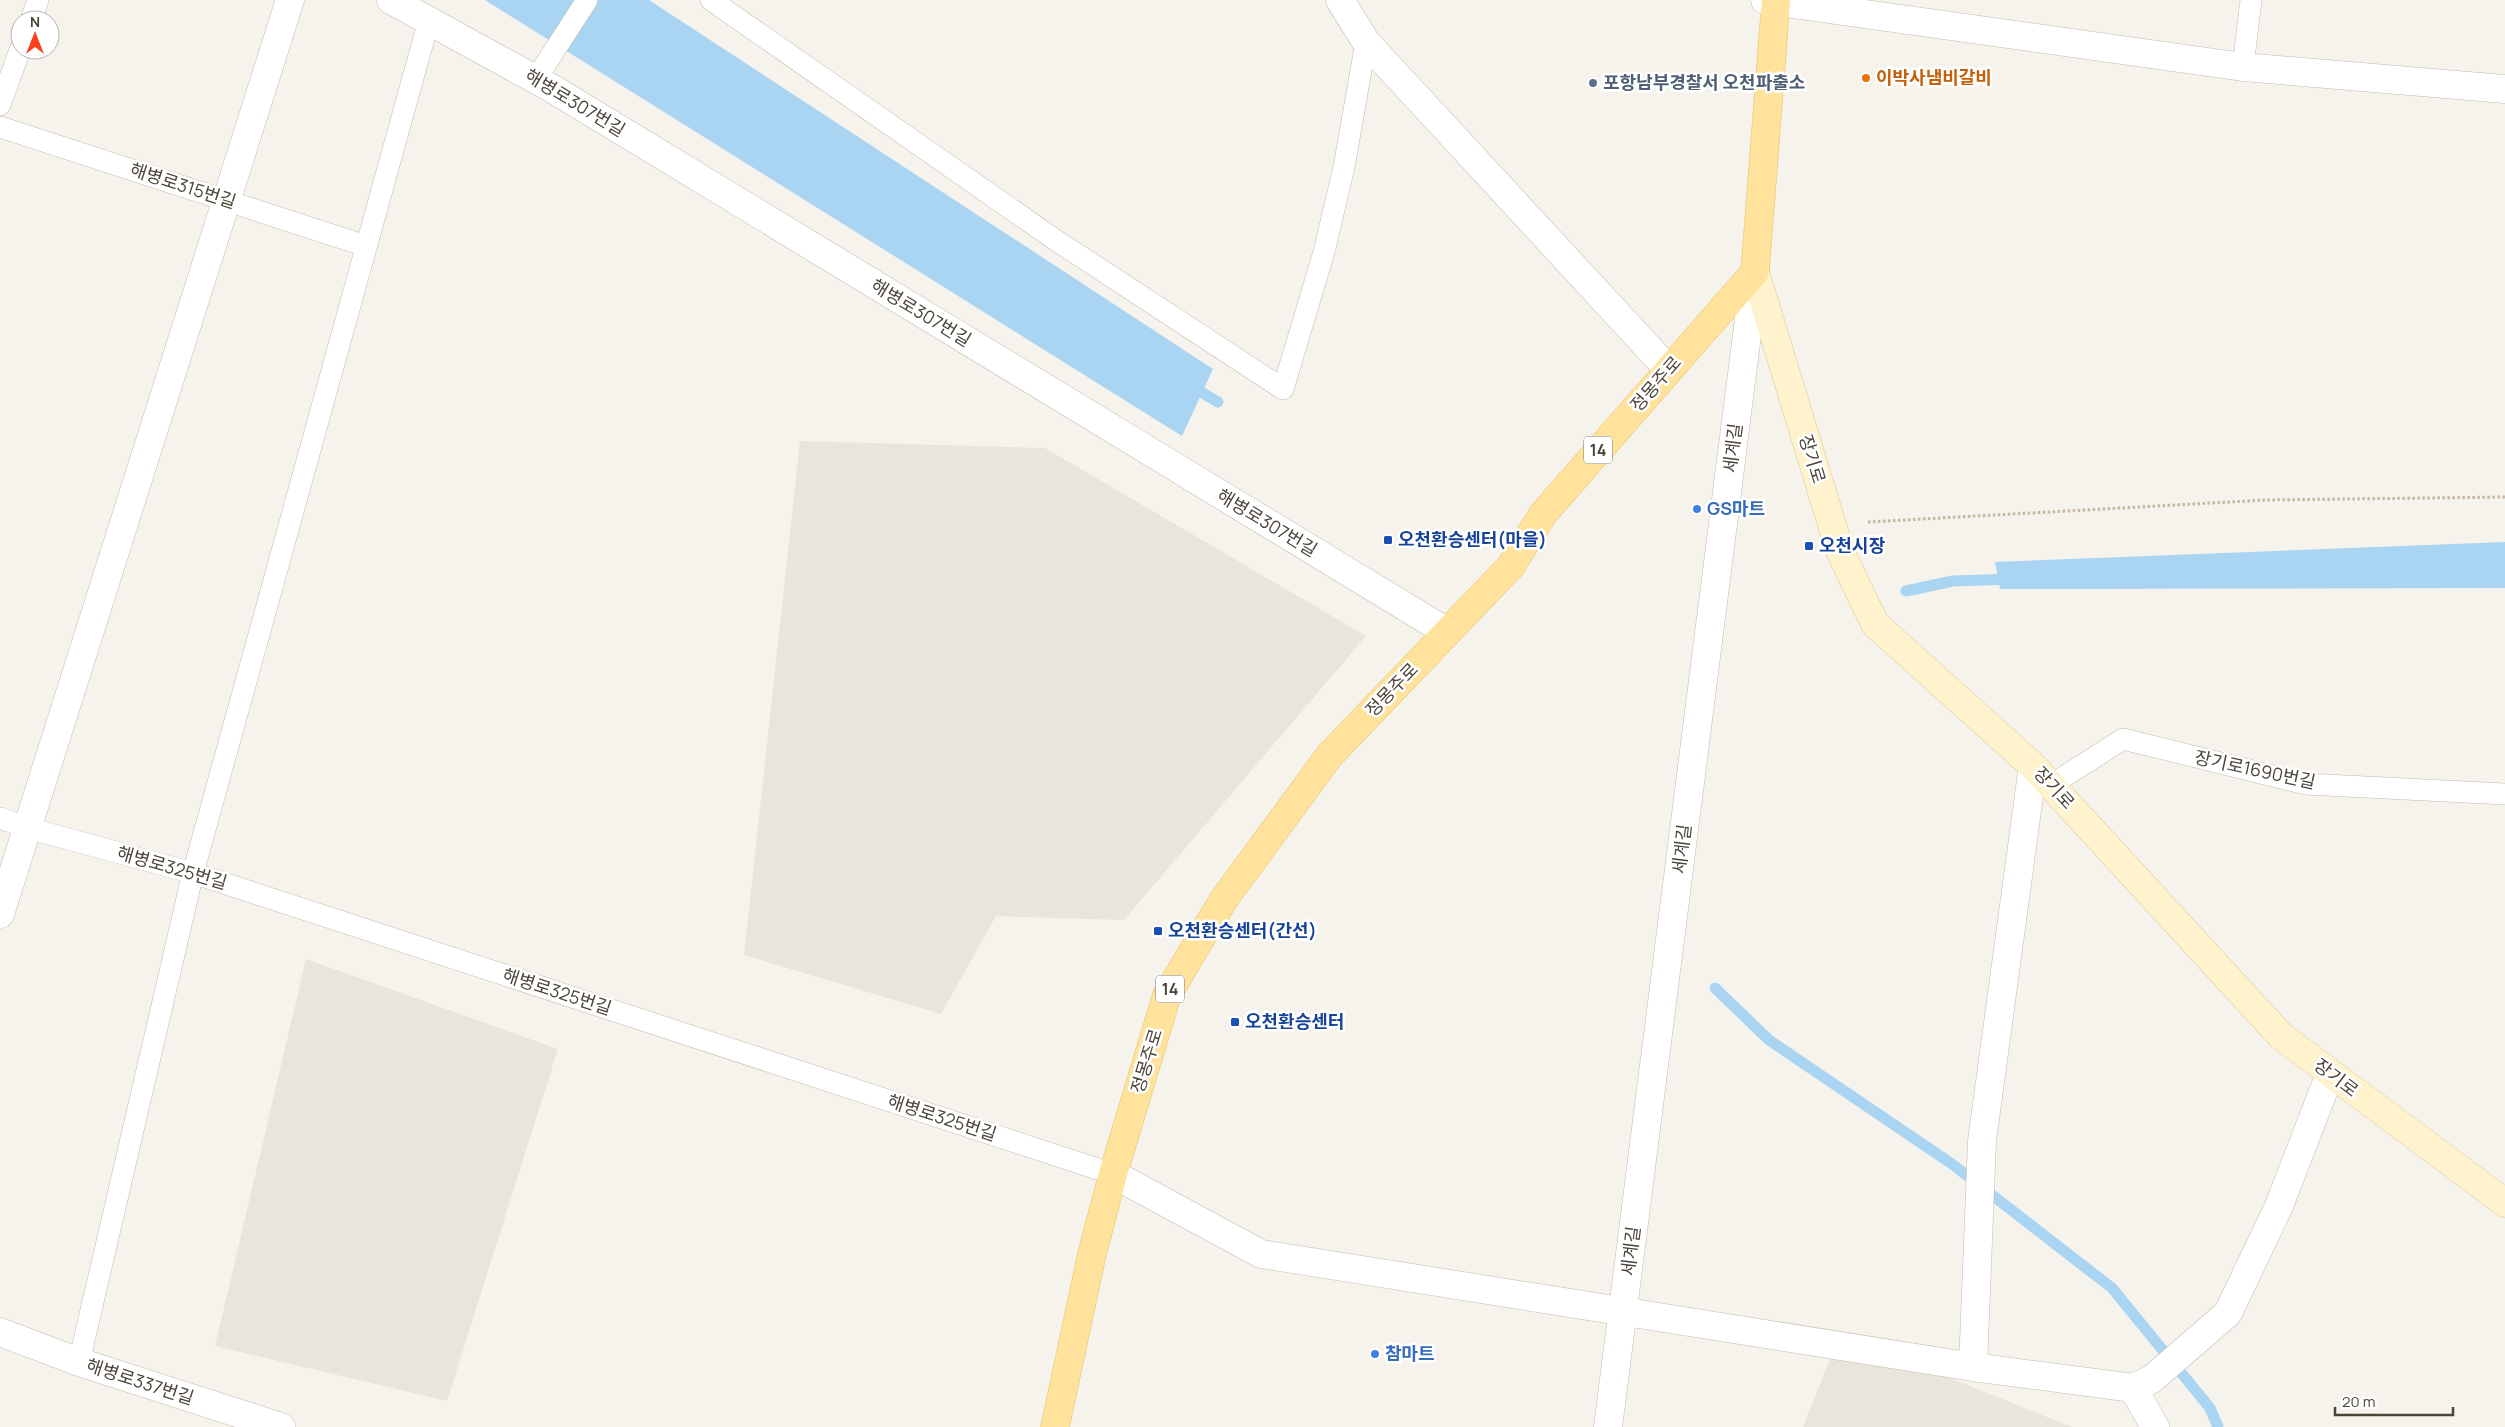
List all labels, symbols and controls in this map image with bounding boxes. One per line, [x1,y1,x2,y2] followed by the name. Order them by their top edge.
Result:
[10,10,60,60] north arrow
[30,12,40,31] text: N
[521,63,630,141] street label: 해병로307번길
[1876,65,1992,89] place label: 이박사냄비갈비
[1603,70,1805,94] place label: 포항남부경찰서 오천파출소
[1860,72,1872,84] marker: 이박사냄비갈비
[1587,77,1599,89] marker: 포항남부경찰서 오천파출소
[127,157,239,213] street label: 해병로315번길
[867,273,976,351] street label: 해병로307번길
[1624,350,1686,416] street label: 정몽주로
[1717,422,1747,474] street label: 세계길
[1794,431,1832,486] street label: 장기로
[1584,436,1612,464] road number: 14
[1213,483,1322,561] street label: 해병로307번길
[1707,496,1765,520] place label: GS마트
[1691,503,1703,515] marker: GS마트
[1398,527,1547,551] place label: 오천환승센터(마을)
[1819,533,1886,557] place label: 오천시장
[1382,534,1394,546] marker: 오천환승센터(마을)
[1803,540,1815,552] marker: 오천시장
[1360,657,1423,721] street label: 정몽주로
[2193,745,2318,794] street label: 장기로1690번길
[2029,761,2080,814] street label: 장기로
[1666,823,1696,875] street label: 세계길
[114,840,230,894] street label: 해병로325번길
[1168,918,1317,942] place label: 오천환승센터(간선)
[1152,925,1164,937] marker: 오천환승센터(간선)
[500,962,615,1020] street label: 해병로325번길
[1156,976,1184,1002] road number: 14
[1245,1009,1344,1033] place label: 오천환승센터
[1229,1016,1241,1028] marker: 오천환승센터
[1125,1026,1167,1096] street label: 정몽주로
[2310,1053,2364,1102] street label: 장기로
[885,1088,1000,1146] street label: 해병로325번길
[1615,1225,1645,1277] street label: 세계길
[1385,1341,1435,1365] place label: 참마트
[1369,1348,1381,1360] marker: 참마트
[83,1352,197,1410] street label: 해병로337번길
[2335,1384,2452,1416] scale bar
[2342,1391,2375,1412] text: 20 m

